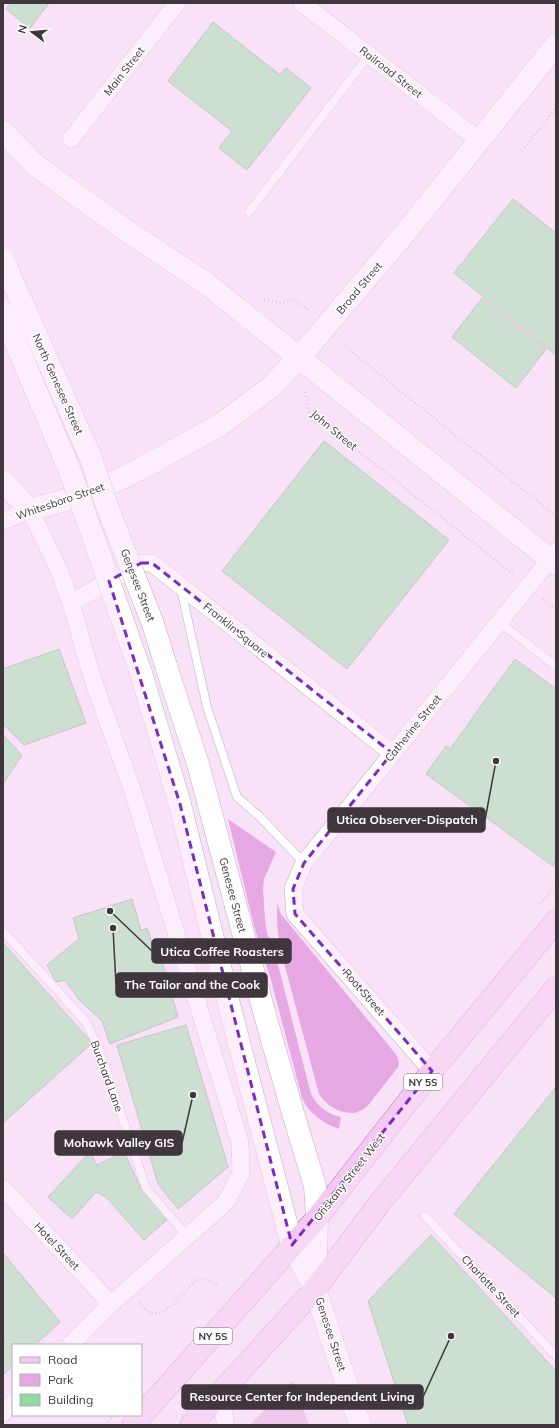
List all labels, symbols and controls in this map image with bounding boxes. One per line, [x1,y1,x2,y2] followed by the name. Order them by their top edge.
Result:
[12,12,52,52] north arrow
[15,23,30,35] text: N
[357,43,425,101] street label: Railroad Street
[101,44,148,98] street label: Main Street
[333,259,385,317] street label: Broad Street
[29,331,87,437] street label: North Genesee Street
[308,407,360,453] street label: John Street
[14,479,106,523] street label: Whitesboro Street
[118,546,158,624] street label: Genesee Street
[201,600,271,660] street label: Franklin Square
[382,691,445,764] street label: Catherine Street
[328,808,485,832] callout: Utica Observer-Dispatch
[336,812,478,827] text: Utica Observer-Dispatch
[216,856,250,934] street label: Genesee Street
[152,939,291,963] callout: Utica Coffee Roasters
[160,944,284,959] text: Utica Coffee Roasters
[340,966,388,1018] street label: Root Street
[116,973,267,997] callout: The Tailor and the Cook
[124,977,260,992] text: The Tailor and the Cook
[88,1039,126,1113] street label: Burchard Lane
[404,1074,442,1090] road number: NY 5S
[310,1130,388,1224] street label: Oriskany Street West
[55,1131,182,1155] callout: Mohawk Valley GIS
[64,1135,175,1150] text: Mohawk Valley GIS
[31,1219,83,1273] street label: Hotel Street
[459,1252,524,1320] street label: Charlotte Street
[312,1295,350,1373] street label: Genesee Street
[194,1328,232,1344] road number: NY 5S
[12,1344,142,1416] legend
[48,1352,77,1367] text: Road
[48,1372,74,1387] text: Park
[182,1385,423,1409] callout: Resource Center for Independent Living
[190,1389,414,1404] text: Resource Center for Independent Living
[48,1392,93,1407] text: Building

